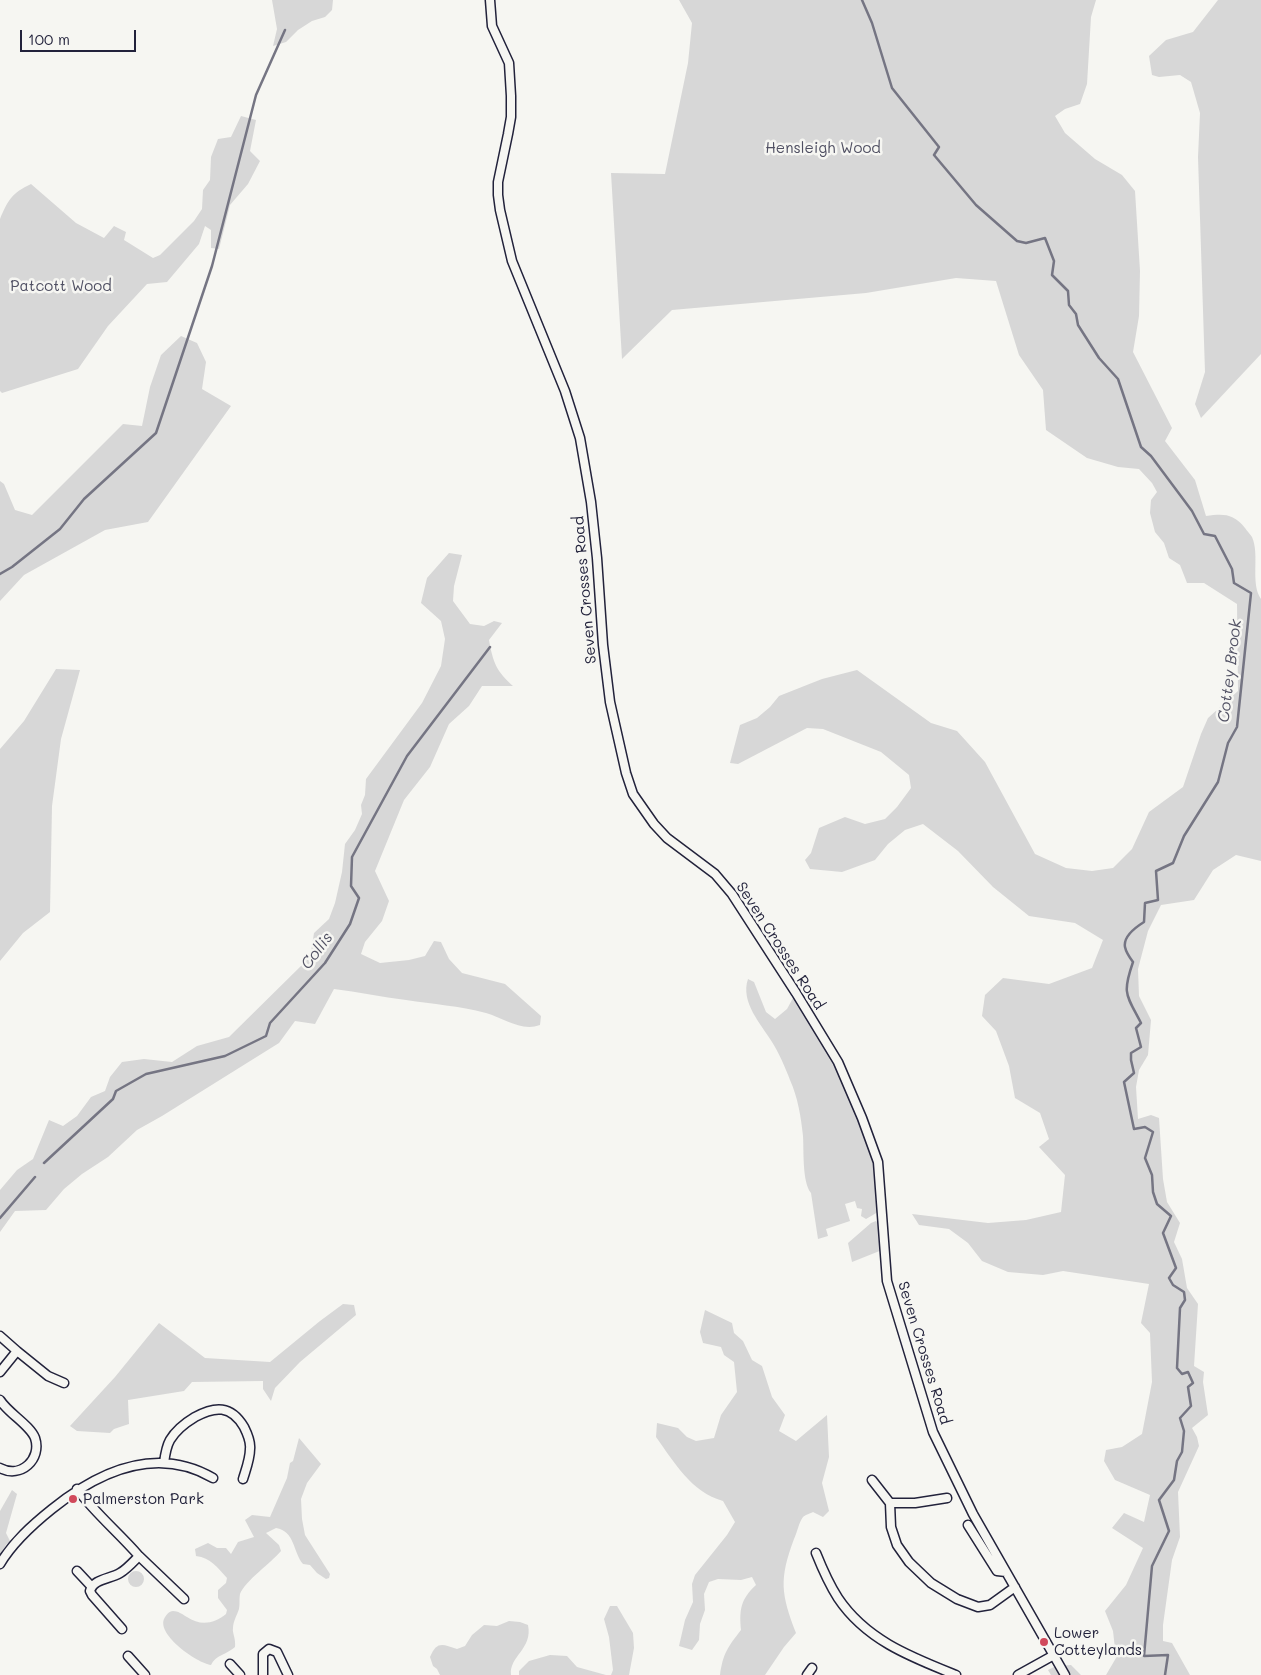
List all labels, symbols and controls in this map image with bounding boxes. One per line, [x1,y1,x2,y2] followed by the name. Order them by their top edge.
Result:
[22,20,139,52] scale bar
[28,29,70,49] text: 100 m
[765,139,881,157] park label: Hensleigh Wood
[10,277,112,295] park label: Patcott Wood
[570,515,600,665] street label: Seven Crosses Road
[1214,618,1246,724] water label: Cottey Brook
[732,879,828,1013] street label: Seven Crosses Road
[297,929,337,973] water label: Collis
[894,1279,954,1427] street label: Seven Crosses Road
[83,1490,204,1508] place label: Palmerston Park
[67,1493,79,1505] marker: Palmerston Park
[1054,1624,1142,1659] place label: Lower Cotteylands
[1038,1636,1050,1648] marker: Lower Cotteylands

